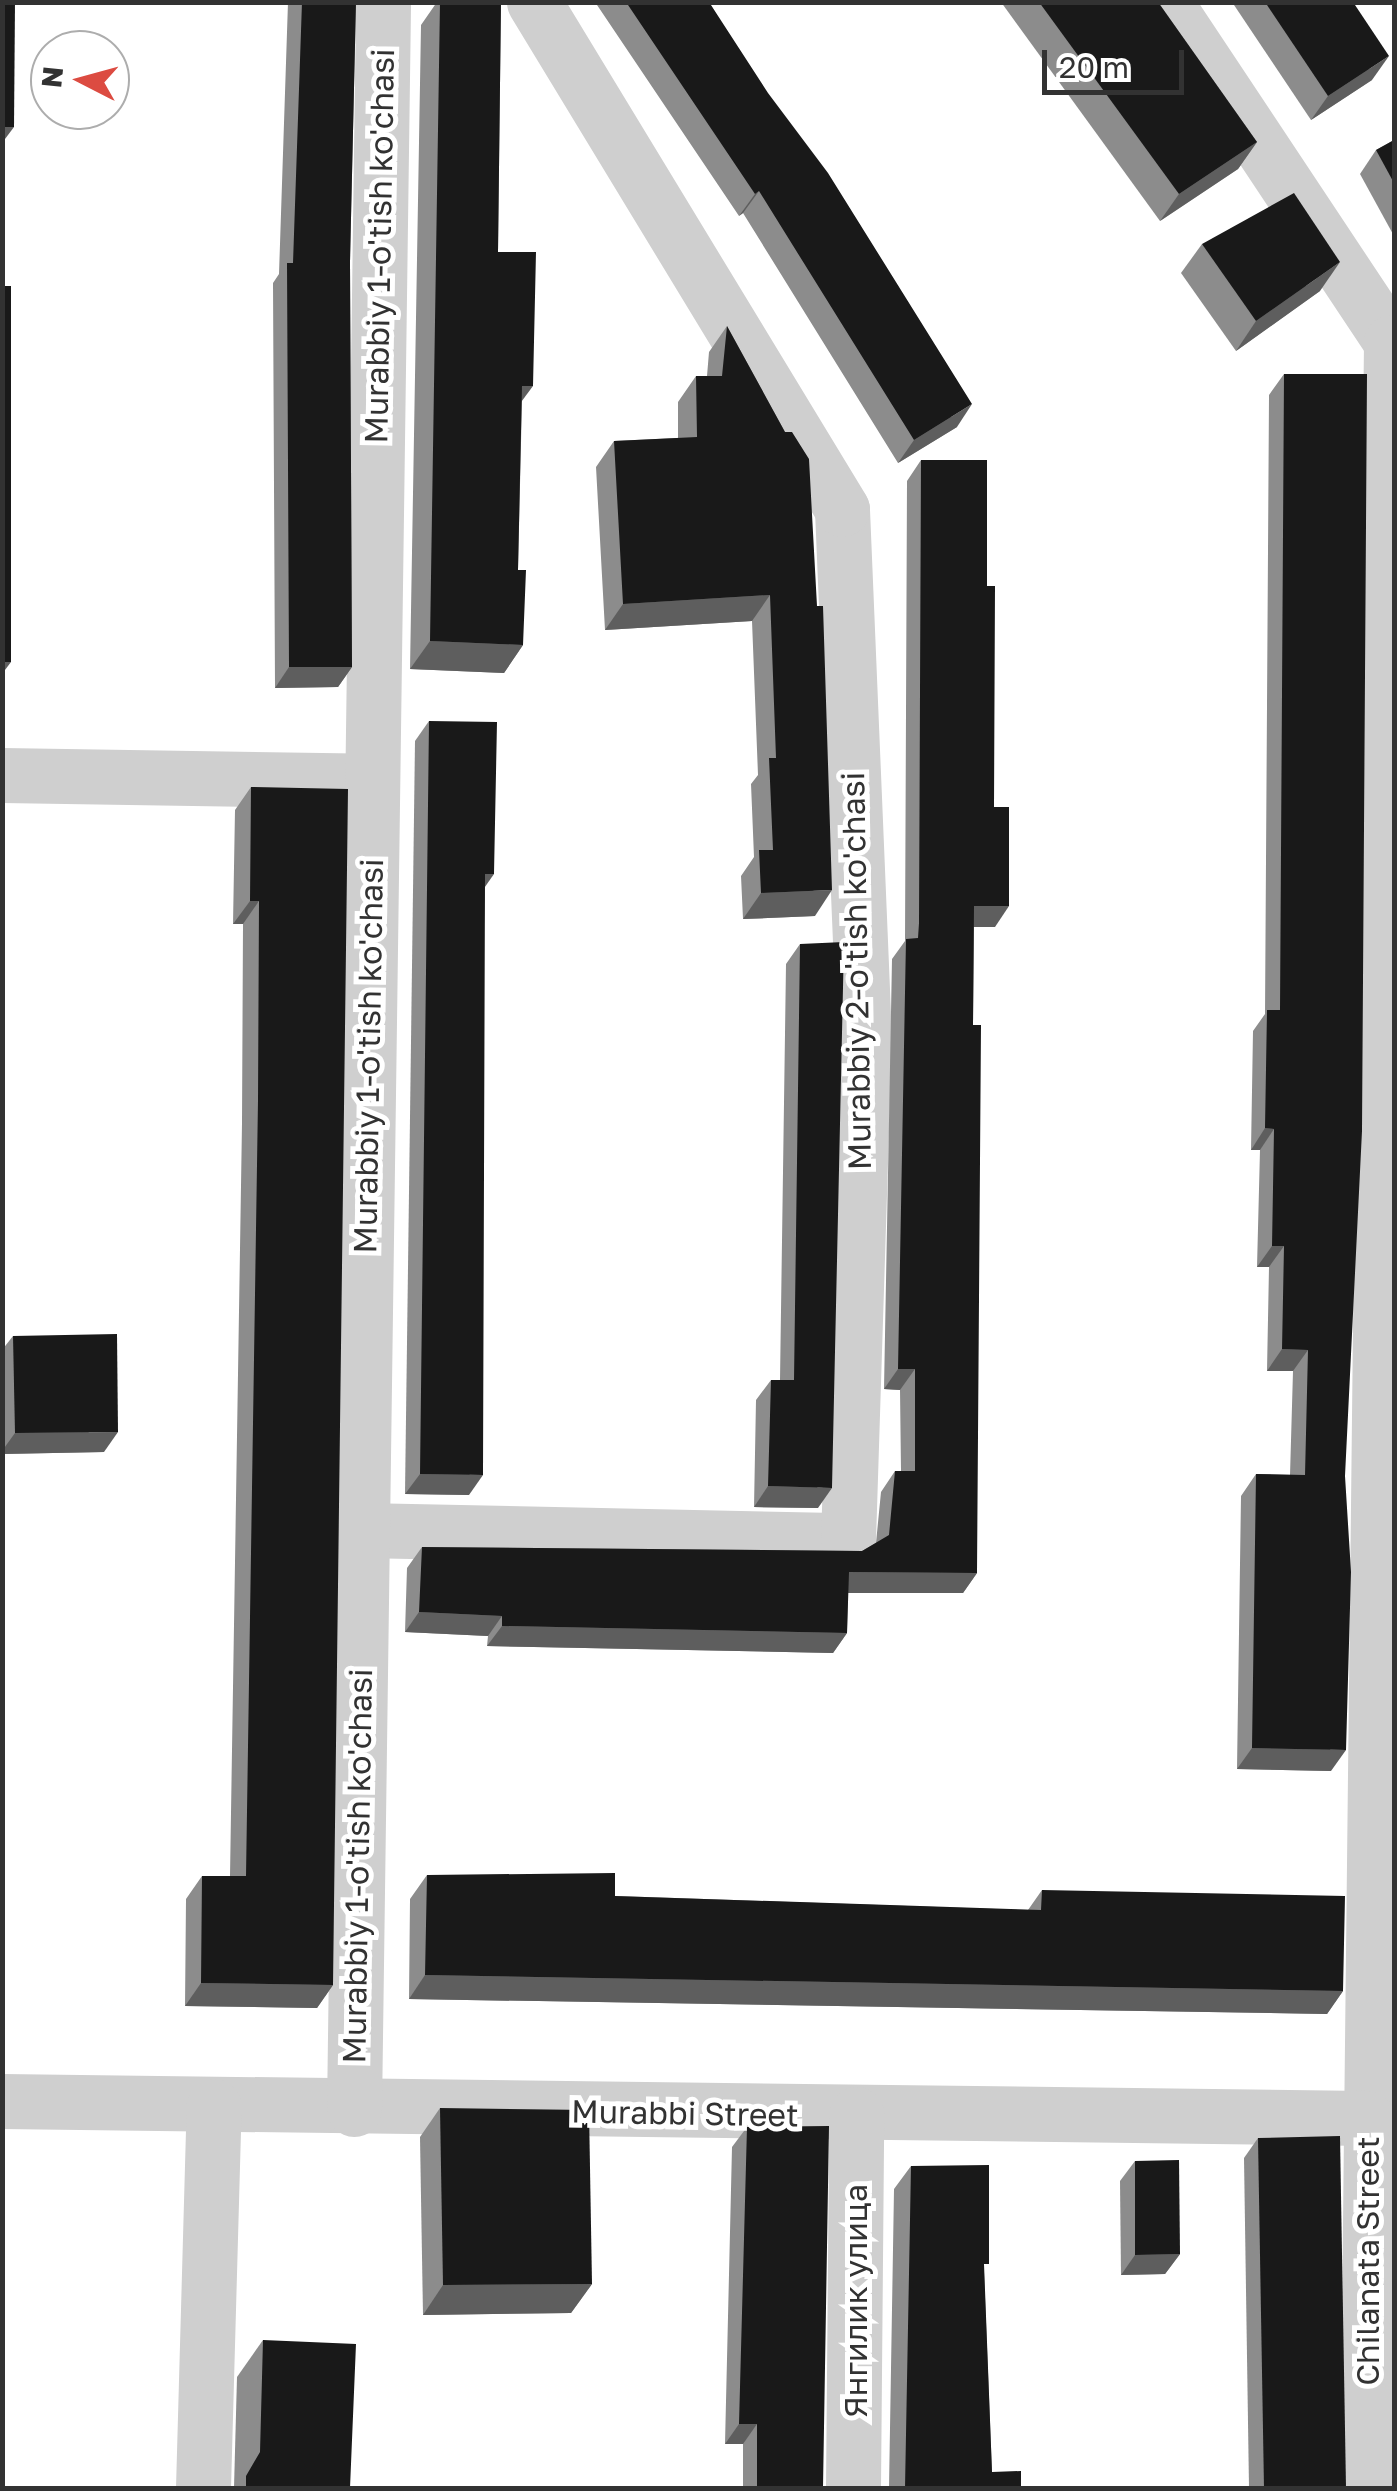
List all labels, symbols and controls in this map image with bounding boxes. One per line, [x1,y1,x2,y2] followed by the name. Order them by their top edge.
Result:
[30,30,130,130] north arrow
[1047,30,1190,92] scale bar
[356,48,402,444] street label: Murabbiy 1-o'tish ko'chasi
[1059,49,1129,85] text: 20 m
[34,65,69,89] text: N
[833,772,879,1170] street label: Murabbiy 2-o'tish ko'chasi
[345,858,391,1254] street label: Murabbiy 1-o'tish ko'chasi
[334,1668,380,2064] street label: Murabbiy 1-o'tish ko'chasi
[571,2092,799,2134] street label: Murabbi Street
[1348,2136,1386,2386] street label: Chilanata Street
[836,2184,874,2418] street label: Янгилик улица

